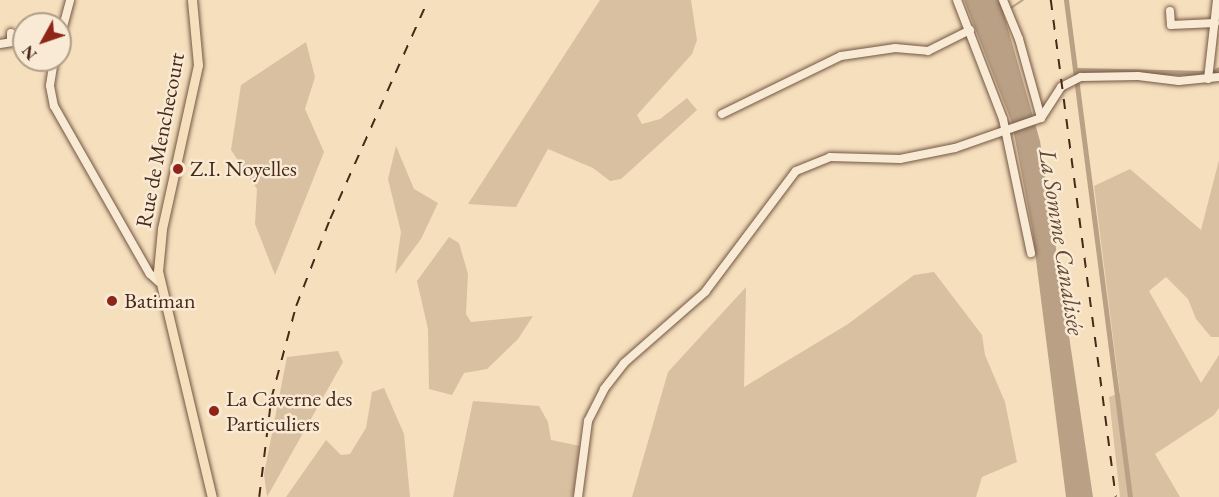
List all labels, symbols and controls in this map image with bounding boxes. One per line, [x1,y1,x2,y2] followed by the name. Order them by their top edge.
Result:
[12,12,72,72] north arrow
[17,41,42,64] text: N
[130,50,190,230] street label: Rue de Menchecourt
[1033,147,1091,337] water label: La Somme Canalisée
[190,156,297,182] place label: Z.I. Noyelles
[171,162,185,176] marker: Z.I. Noyelles
[124,288,195,314] place label: Batiman
[105,294,119,308] marker: Batiman
[226,385,352,436] place label: La Caverne des Particuliers
[207,404,221,418] marker: La Caverne des Particuliers

